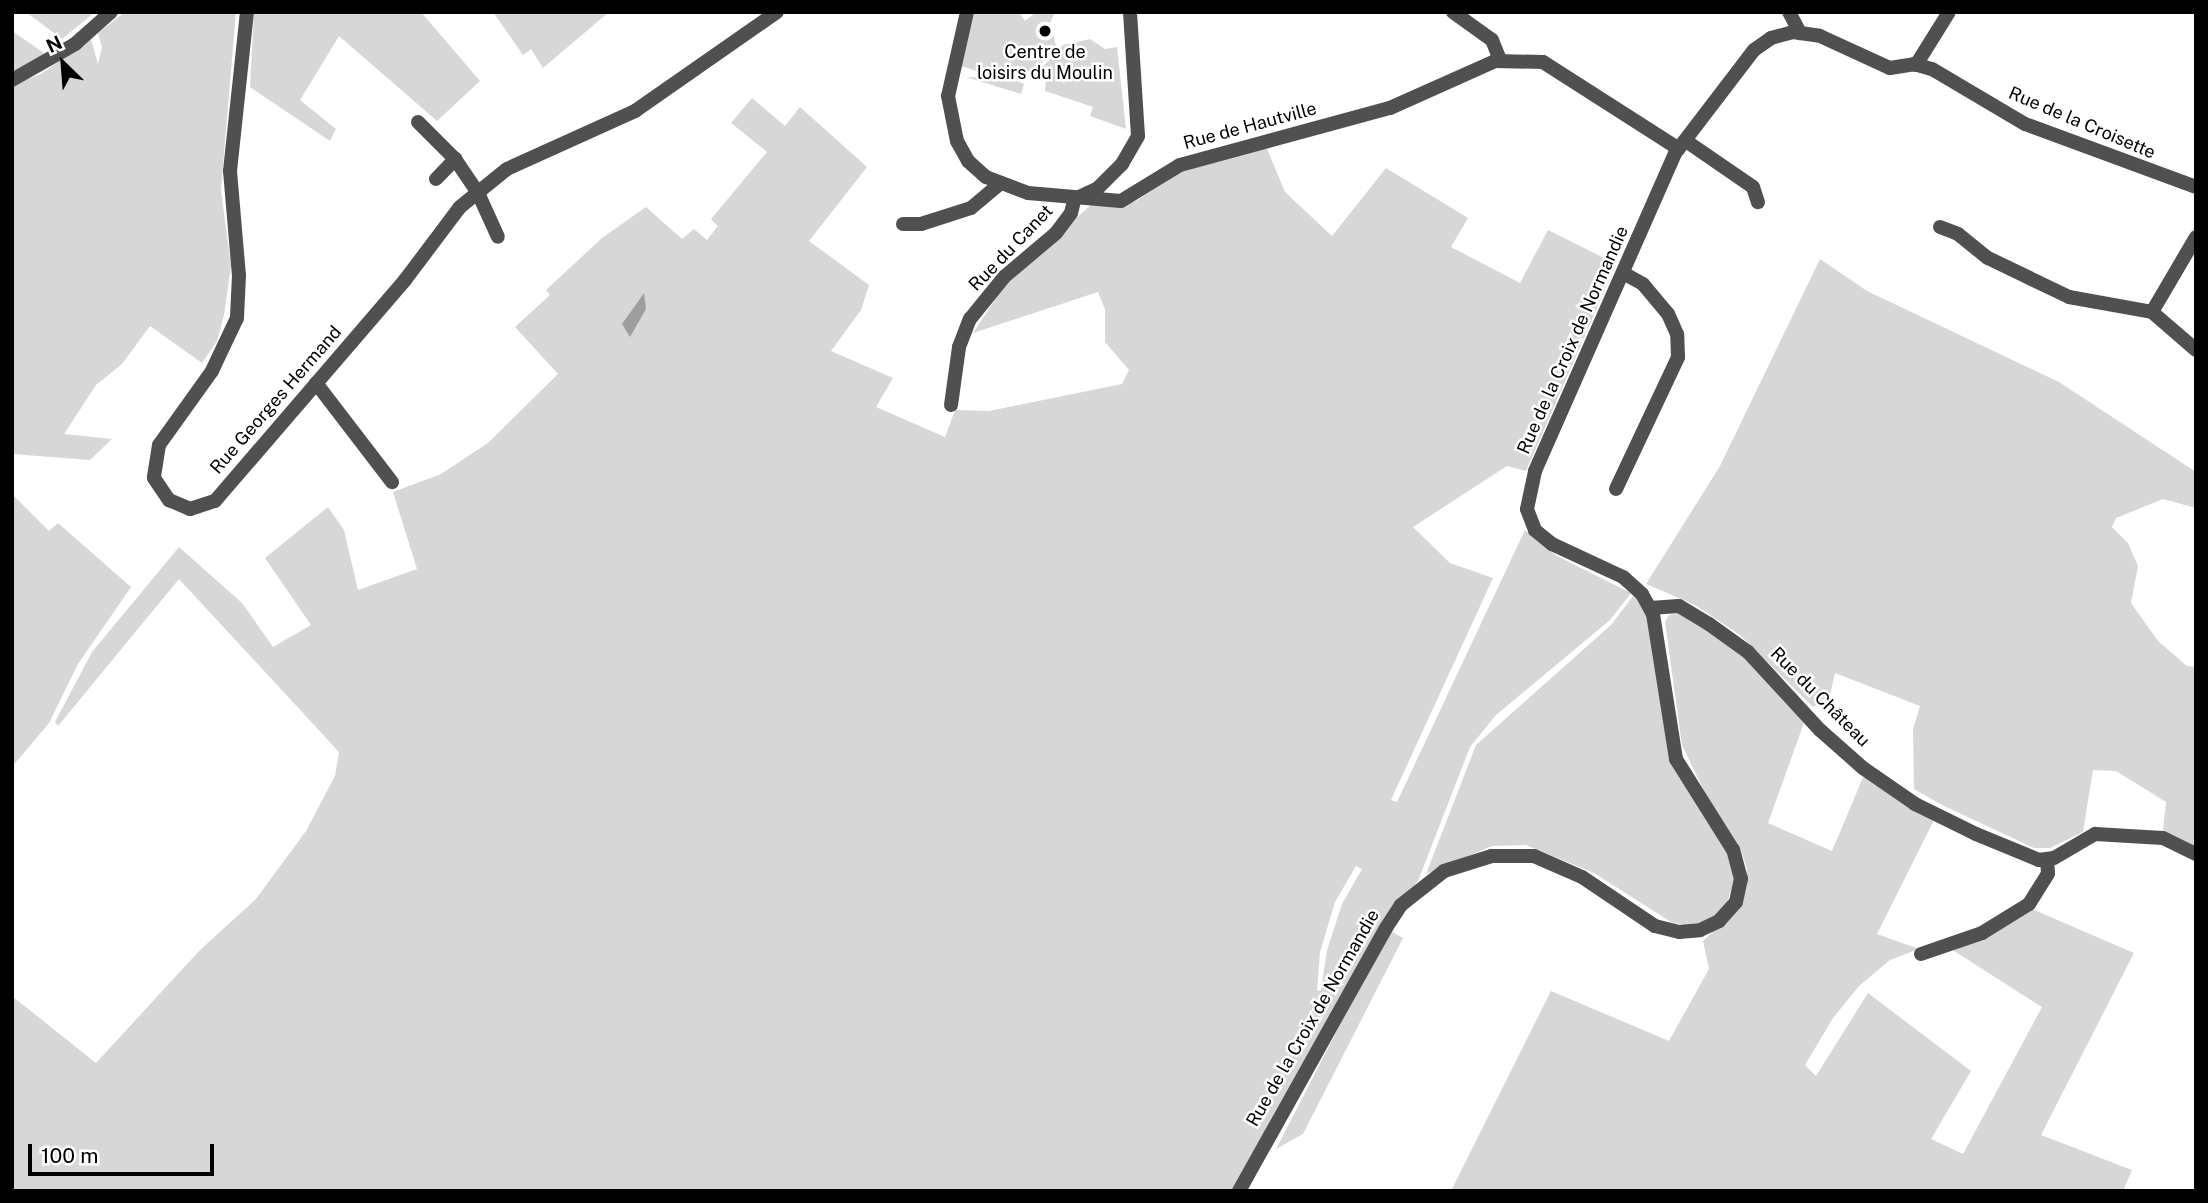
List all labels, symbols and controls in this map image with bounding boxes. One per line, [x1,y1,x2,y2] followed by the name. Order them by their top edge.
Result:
[1037,23,1053,39] marker: Centre de loisirs du Moulin
[28,28,98,98] north arrow
[43,31,66,57] text: N
[977,42,1113,84] place label: Centre de loisirs du Moulin
[2005,82,2159,164] street label: Rue de la Croisette
[1181,98,1319,154] street label: Rue de Hautville
[964,200,1058,296] street label: Rue du Canet
[1513,222,1633,458] street label: Rue de la Croix de Normandie
[206,321,346,479] street label: Rue Georges Hermand
[1766,643,1874,751] street label: Rue du Château
[1242,905,1384,1131] street label: Rue de la Croix de Normandie
[32,1130,217,1174] scale bar
[41,1143,98,1168] text: 100 m

